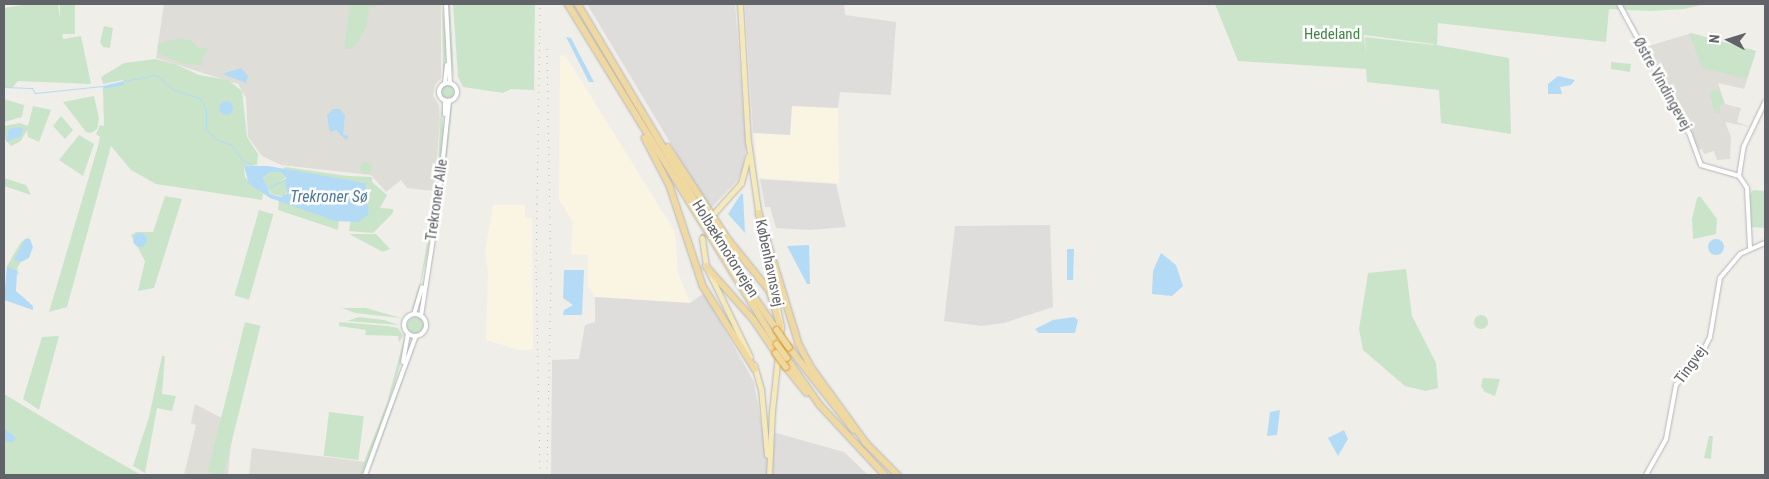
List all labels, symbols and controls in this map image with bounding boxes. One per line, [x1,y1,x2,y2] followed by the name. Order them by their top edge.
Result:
[1704,15,1754,65] north arrow
[1304,26,1360,44] park label: Hedeland
[1629,34,1695,134] street label: Østre Vindingevej
[1706,34,1722,44] text: N
[422,158,452,242] street label: Trekroner Alle
[290,187,368,207] water label: Trekroner Sø
[688,197,762,301] street label: Holbækmotorvejen
[751,218,787,308] street label: Københavnsvej
[1671,342,1711,388] street label: Tingvej

